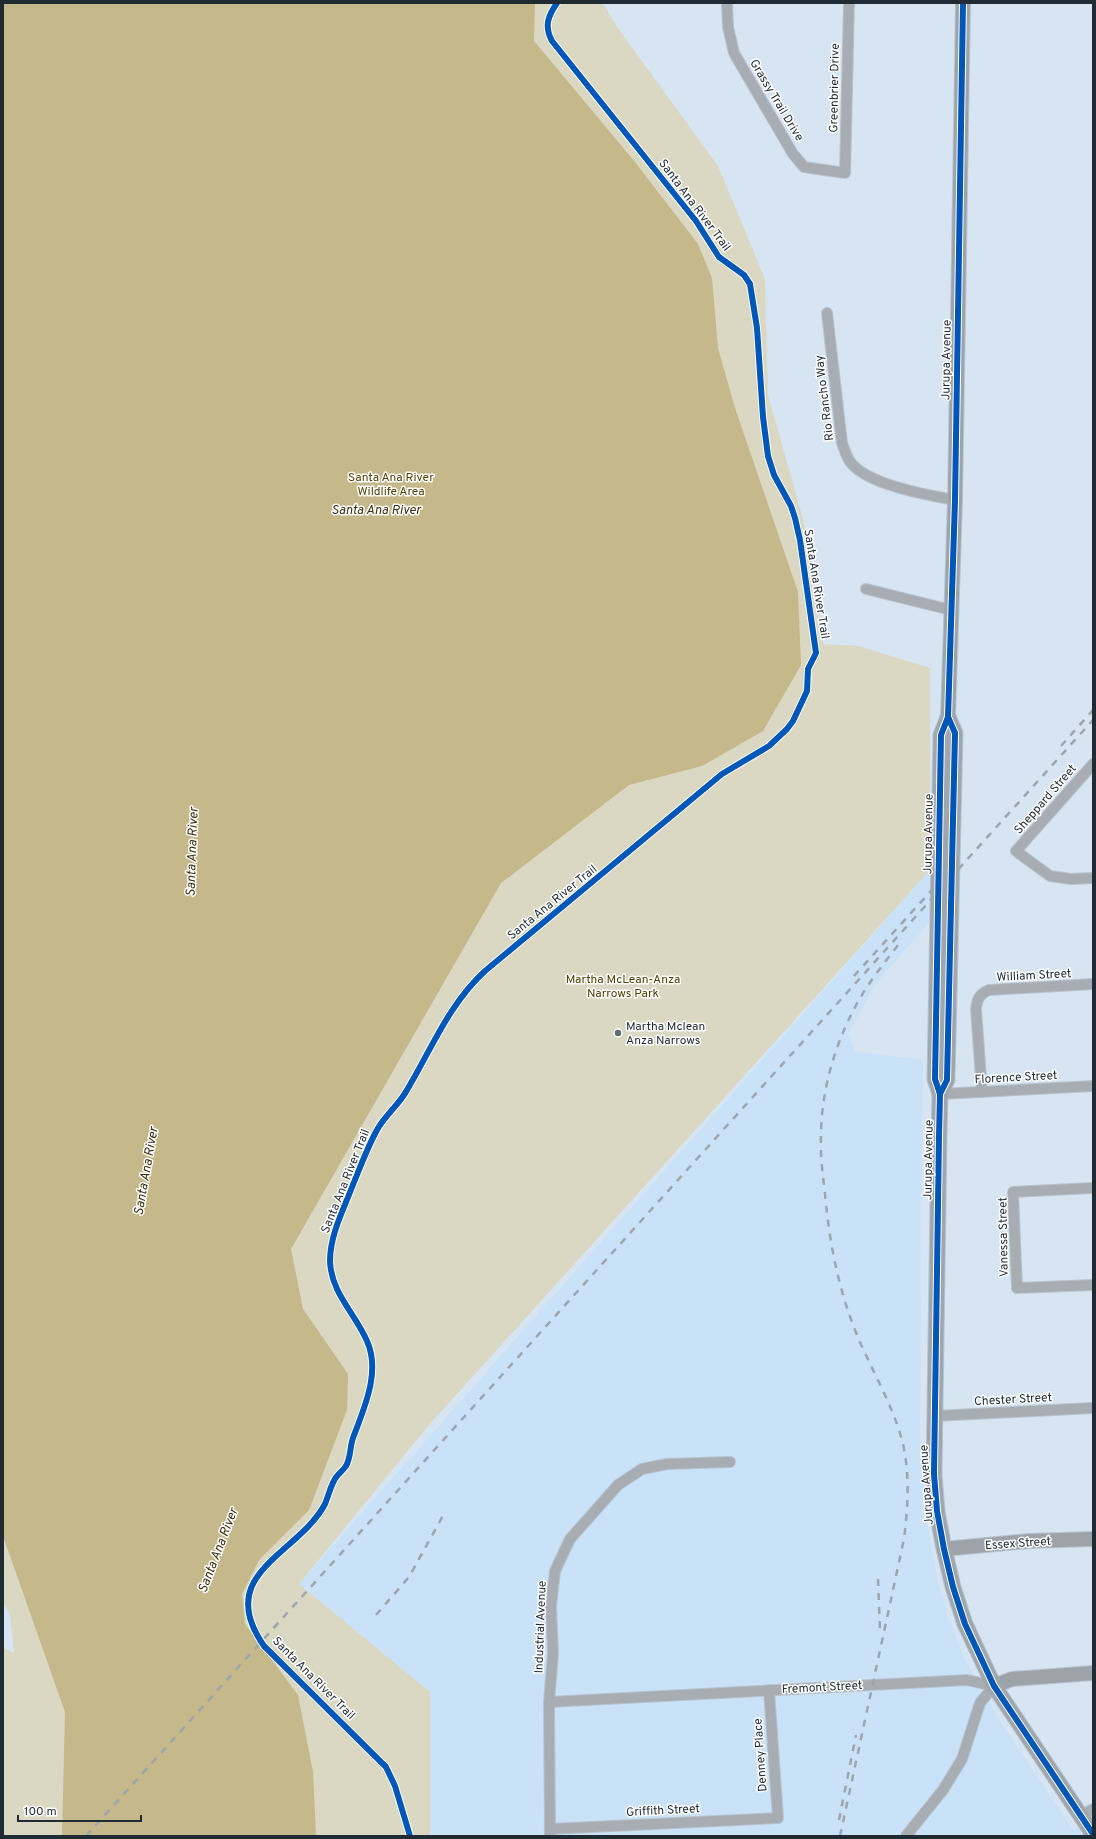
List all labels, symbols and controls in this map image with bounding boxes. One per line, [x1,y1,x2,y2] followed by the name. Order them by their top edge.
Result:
[826,43,844,133] street label: Greenbrier Drive
[745,57,807,144] street label: Grassy Trail Drive
[654,156,734,255] street label: Santa Ana River Trail
[938,320,956,400] street label: Jurupa Avenue
[812,354,838,442] street label: Rio Rancho Way
[348,470,434,500] park label: Santa Ana River Wildlife Area
[331,503,422,519] water label: Santa Ana River
[799,528,833,640] street label: Santa Ana River Trail
[1011,761,1081,838] street label: Sheppard Street
[920,794,938,874] street label: Jurupa Avenue
[183,806,203,897] water label: Santa Ana River
[504,862,601,944] street label: Santa Ana River Trail
[996,966,1072,986] street label: William Street
[566,972,680,1002] park label: Martha McLean-Anza Narrows Park
[626,1019,705,1049] place label: Martha Mclean Anza Narrows
[613,1028,623,1038] marker: Martha Mclean Anza Narrows
[974,1068,1058,1088] street label: Florence Street
[920,1120,938,1200] street label: Jurupa Avenue
[131,1125,163,1217] water label: Santa Ana River
[318,1127,374,1236] street label: Santa Ana River Trail
[995,1197,1013,1277] street label: Vanessa Street
[974,1390,1052,1410] street label: Chester Street
[916,1444,938,1526] street label: Jurupa Avenue
[195,1505,243,1595] water label: Santa Ana River
[984,1534,1052,1554] street label: Essex Street
[531,1580,551,1674] street label: Industrial Avenue
[268,1634,358,1724] street label: Santa Ana River Trail
[781,1678,863,1698] street label: Fremont Street
[750,1718,772,1792] street label: Denney Place
[18,1797,141,1823] scale bar
[626,1801,700,1821] street label: Griffith Street
[24,1804,57,1820] text: 100 m

